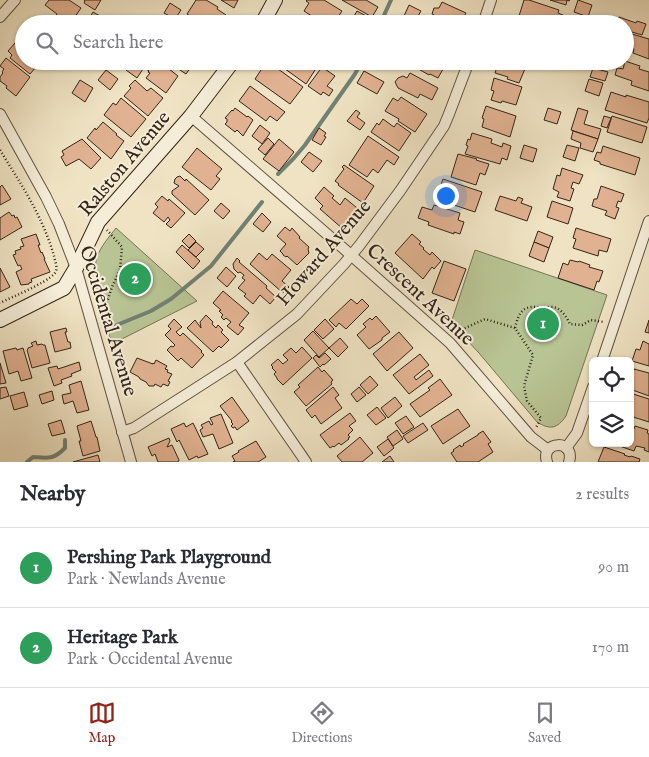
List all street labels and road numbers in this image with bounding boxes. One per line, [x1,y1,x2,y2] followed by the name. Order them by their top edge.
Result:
[74,106,176,222] street label: Ralston Avenue
[271,195,377,311] street label: Howard Avenue
[361,239,479,351] street label: Crescent Avenue
[73,243,143,399] street label: Occidental Avenue

